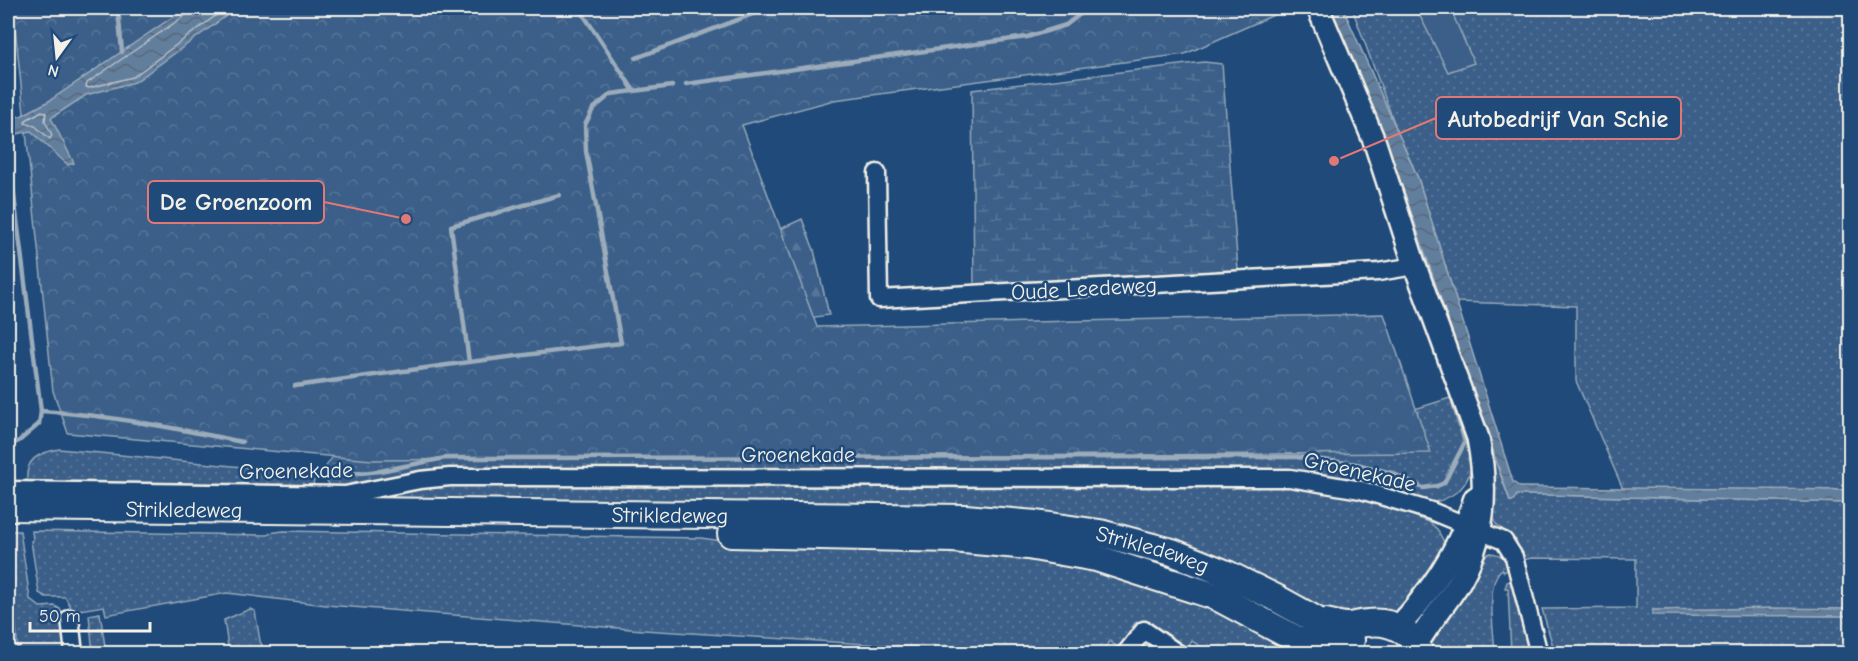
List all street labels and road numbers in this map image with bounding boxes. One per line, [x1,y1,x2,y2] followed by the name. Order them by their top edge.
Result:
[1010,272,1158,306] street label: Oude Leedeweg
[741,442,855,468] street label: Groenekade
[1301,446,1418,497] street label: Groenekade
[239,457,353,485] street label: Groenekade
[125,496,243,524] street label: Strikledeweg
[611,502,729,529] street label: Strikledeweg
[1093,521,1213,579] street label: Strikledeweg

